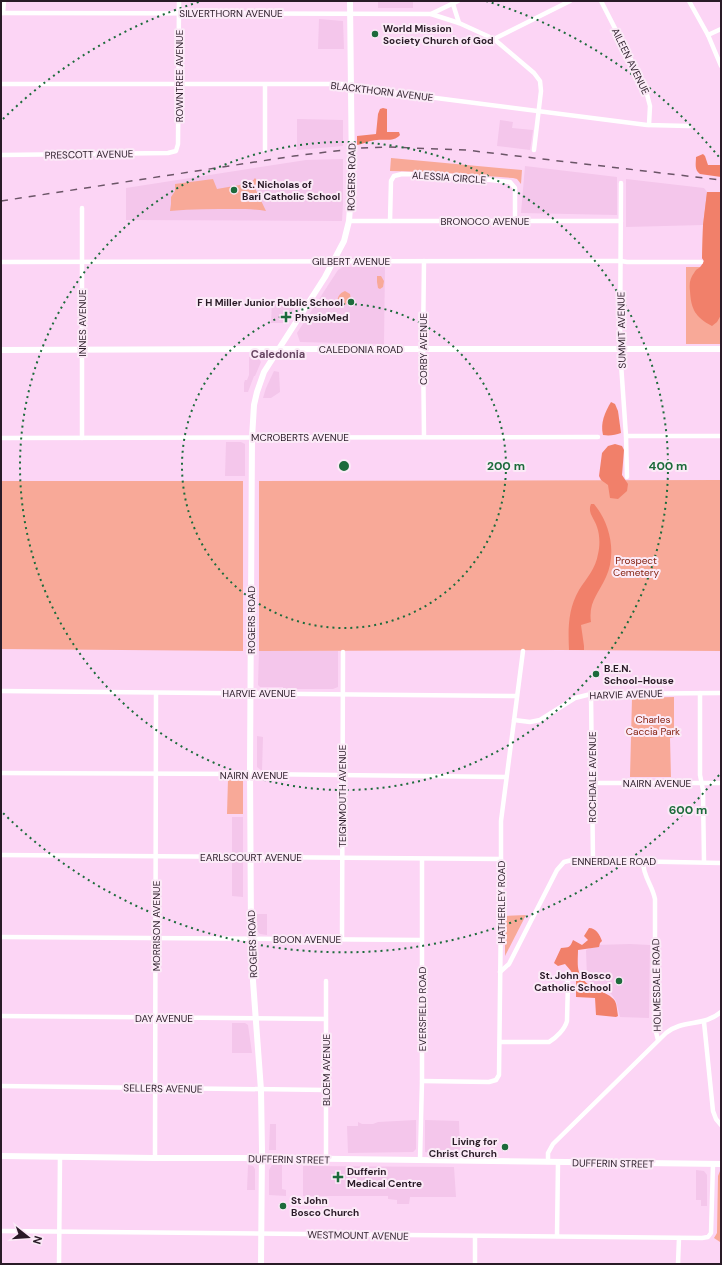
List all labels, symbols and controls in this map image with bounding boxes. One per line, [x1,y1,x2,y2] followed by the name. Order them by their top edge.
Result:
[179,7,283,20] street label: SILVERTHORN AVENUE
[383,22,494,47] place label: World Mission Society Church of God
[609,26,652,97] street label: AILEEN AVENUE
[173,29,186,122] street label: ROWNTREE AVENUE
[370,29,380,39] marker: World Mission Society Church of God
[330,79,434,104] street label: BLACKTHORN AVENUE
[344,143,359,211] street label: ROGERS ROAD
[45,147,134,162] street label: PRESCOTT AVENUE
[411,168,487,187] street label: ALESSIA CIRCLE
[242,178,341,203] place label: St. Nicholas of Bari Catholic School
[229,185,239,195] marker: St. Nicholas of Bari Catholic School
[440,215,530,228] street label: BRONOCO AVENUE
[312,255,390,268] street label: GILBERT AVENUE
[76,289,89,357] street label: INNES AVENUE
[614,291,629,369] street label: SUMMIT AVENUE
[197,296,343,309] place label: F H Miller Junior Public School
[346,297,356,307] marker: F H Miller Junior Public School
[280,311,292,323] marker: PhysioMed
[295,311,349,324] place label: PhysioMed
[417,313,430,385] street label: CORBY AVENUE
[319,343,403,356] street label: CALEDONIA ROAD
[251,347,305,361] district label: Caledonia
[251,431,349,444] street label: MCROBERTS AVENUE
[487,458,525,474] text: 200 m
[649,458,687,474] text: 400 m
[337,459,351,473] centre of rings
[613,554,659,579] park label: Prospect Cemetery
[245,586,258,654] street label: ROGERS ROAD
[604,662,674,687] place label: B.E.N. School-House
[591,669,601,679] marker: B.E.N. School-House
[222,687,296,700] street label: HARVIE AVENUE
[589,687,663,702] street label: HARVIE AVENUE
[626,713,680,738] park label: Charles Caccia Park
[586,731,599,823] street label: ROCHDALE AVENUE
[336,744,349,848] street label: TEIGNMOUTH AVENUE
[220,769,289,782] street label: NAIRN AVENUE
[623,777,692,790] street label: NAIRN AVENUE
[669,802,707,818] text: 600 m
[200,851,302,864] street label: EARLSCOURT AVENUE
[572,855,656,868] street label: ENNERDALE ROAD
[495,861,508,943] street label: HATHERLEY ROAD
[150,880,163,971] street label: MORRISON AVENUE
[245,910,260,978] street label: ROGERS ROAD
[273,933,341,946] street label: BOON AVENUE
[649,938,664,1032] street label: HOLMESDALE ROAD
[416,967,429,1051] street label: EVERSFIELD ROAD
[534,969,611,994] place label: St. John Bosco Catholic School
[614,976,624,986] marker: St. John Bosco Catholic School
[135,1012,193,1025] street label: DAY AVENUE
[320,1034,333,1106] street label: BLOEM AVENUE
[123,1081,203,1096] street label: SELLERS AVENUE
[429,1135,497,1160] place label: Living for Christ Church
[500,1142,510,1152] marker: Living for Christ Church
[248,1152,330,1167] street label: DUFFERIN STREET
[572,1156,654,1171] street label: DUFFERIN STREET
[347,1165,422,1190] place label: Dufferin Medical Centre
[332,1171,344,1183] marker: Dufferin Medical Centre
[291,1194,359,1219] place label: St John Bosco Church
[278,1201,288,1211] marker: St John Bosco Church
[8,1217,48,1257] north arrow
[307,1228,409,1243] street label: WESTMOUNT AVENUE
[30,1234,45,1246] text: N

